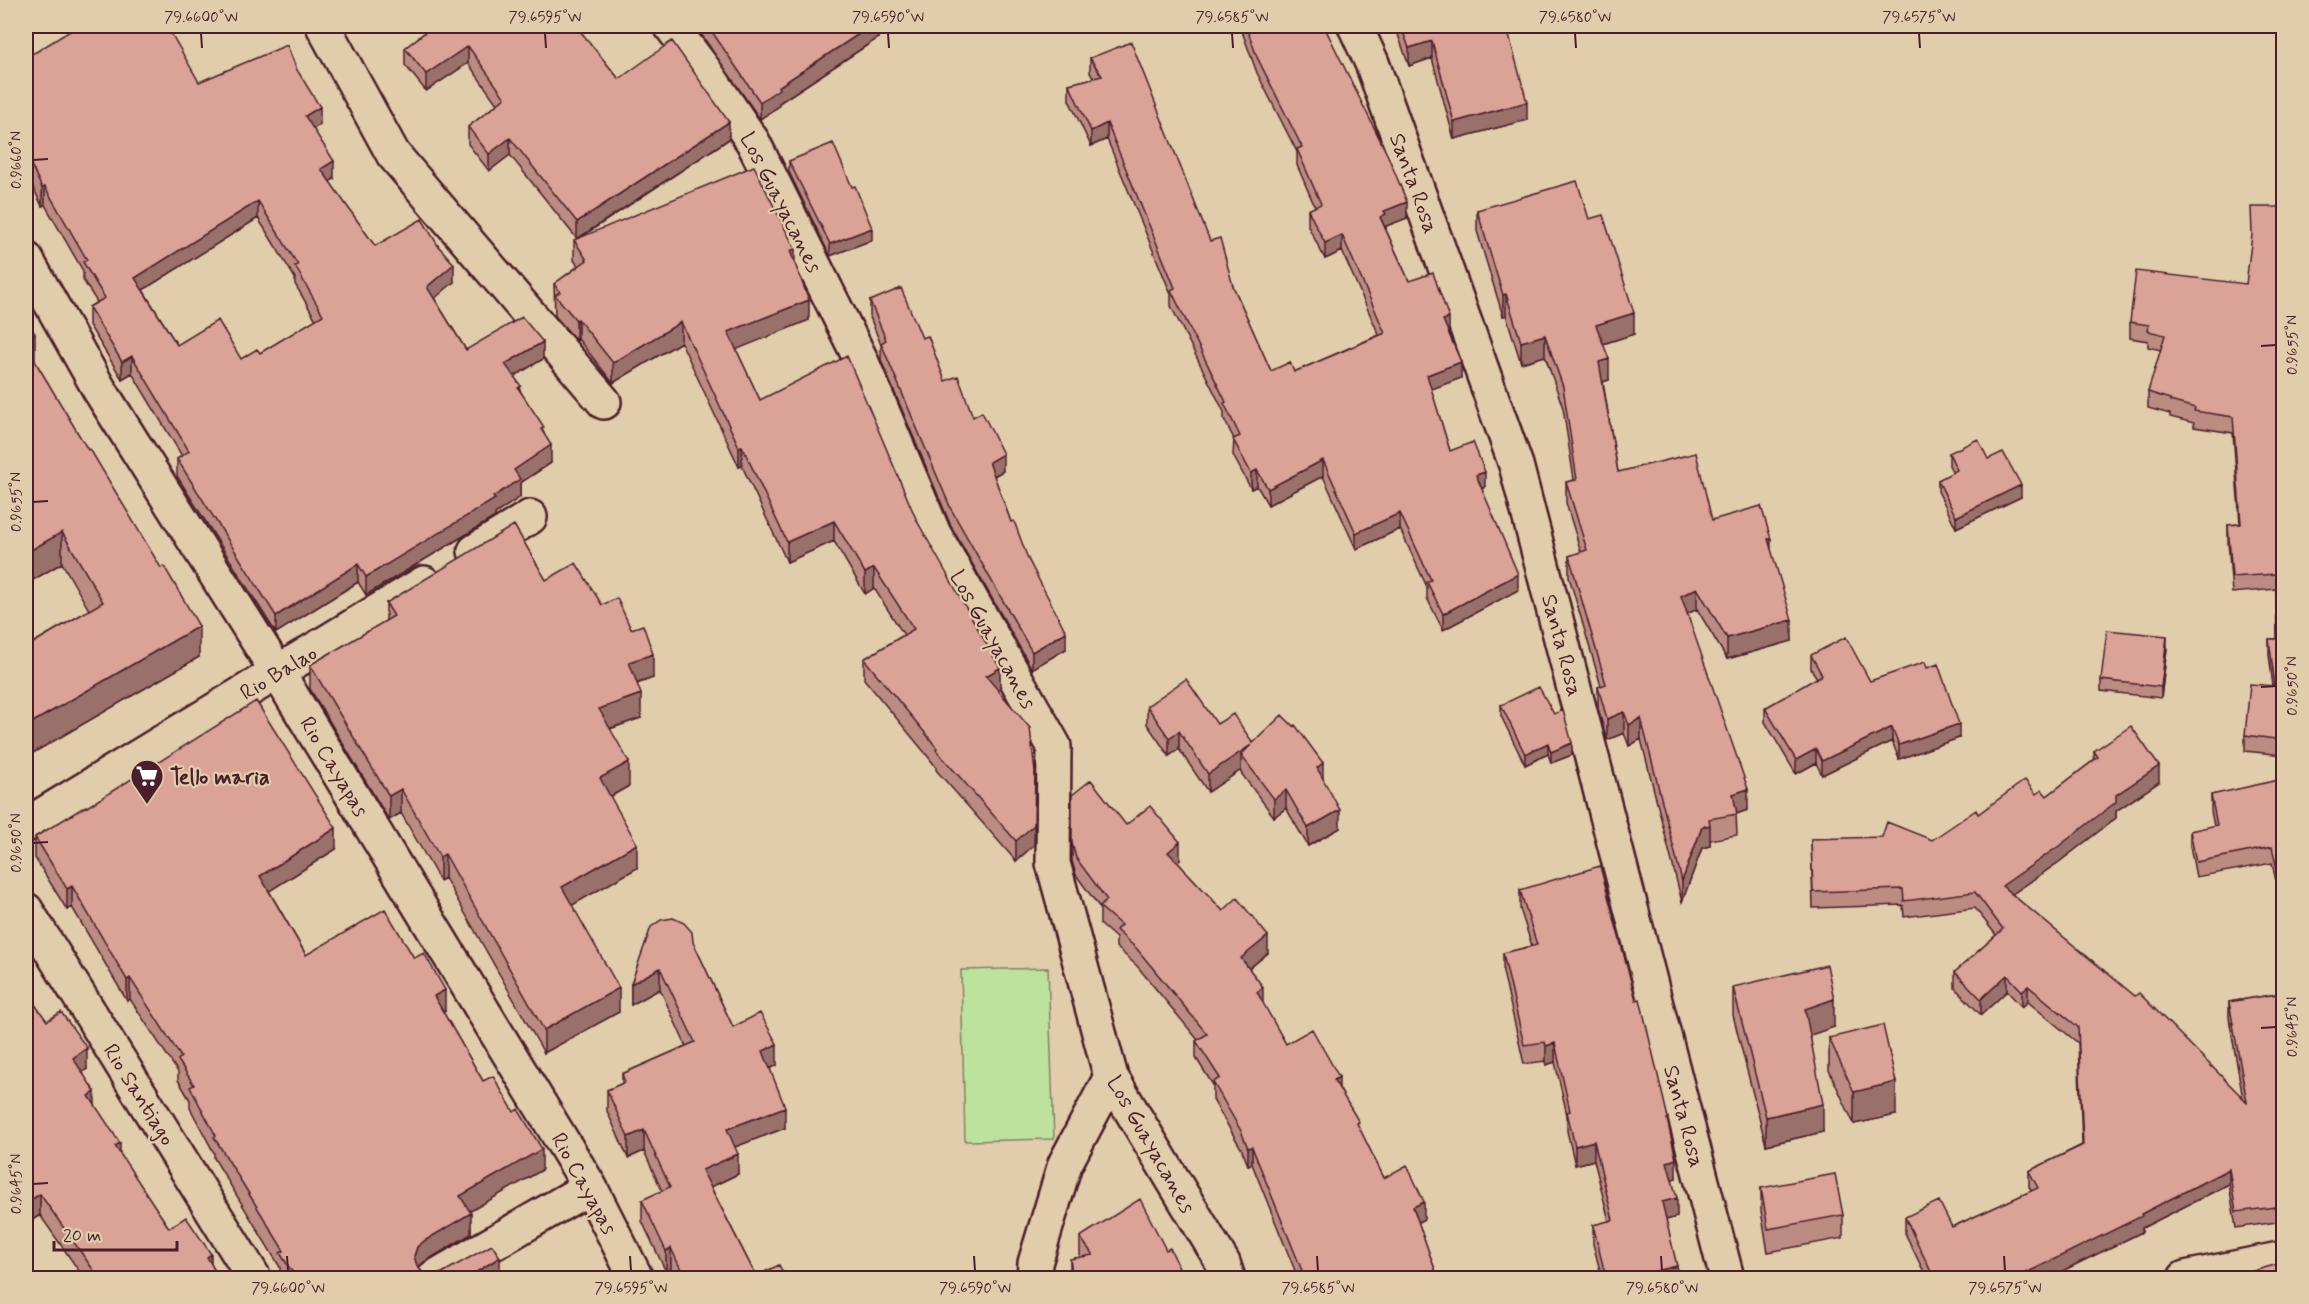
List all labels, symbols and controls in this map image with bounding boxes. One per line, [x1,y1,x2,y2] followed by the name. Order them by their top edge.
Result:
[164,8,238,28] text: 79.6600°W
[509,8,581,28] text: 79.6595°W
[852,8,924,28] text: 79.6590°W
[1195,8,1269,28] text: 79.6585°W
[1539,8,1611,28] text: 79.6580°W
[1882,8,1956,28] text: 79.6575°W
[733,128,828,278] street label: Los Guayacanes
[1382,130,1444,238] street label: Santa Rosa
[7,131,27,189] text: 0.9660°N
[2283,315,2303,375] text: 0.9655°N
[7,472,27,532] text: 0.9655°N
[943,566,1042,715] street label: Los Guayacanes
[1534,591,1588,700] street label: Santa Rosa
[235,640,323,708] street label: Rio Balao
[2283,656,2303,716] text: 0.9650°N
[292,712,374,823] street label: Rio Cayapas
[129,758,165,805] supermarket icon: Tello maria
[170,764,270,792] place label: Tello maria
[7,813,27,873] text: 0.9650°N
[2283,997,2303,1057] text: 0.9645°N
[95,1039,181,1152] street label: Rio Santiago
[1656,1062,1710,1171] street label: Santa Rosa
[1100,1071,1201,1219] street label: Los Guayacanes
[544,1128,623,1240] street label: Rio Cayapas
[7,1154,27,1214] text: 0.9645°N
[54,1214,177,1252] scale bar
[63,1224,101,1248] text: 20 m
[251,1279,325,1299] text: 79.6600°W
[595,1279,667,1299] text: 79.6595°W
[939,1279,1011,1299] text: 79.6590°W
[1281,1279,1355,1299] text: 79.6585°W
[1626,1279,1698,1299] text: 79.6580°W
[1968,1279,2042,1299] text: 79.6575°W

